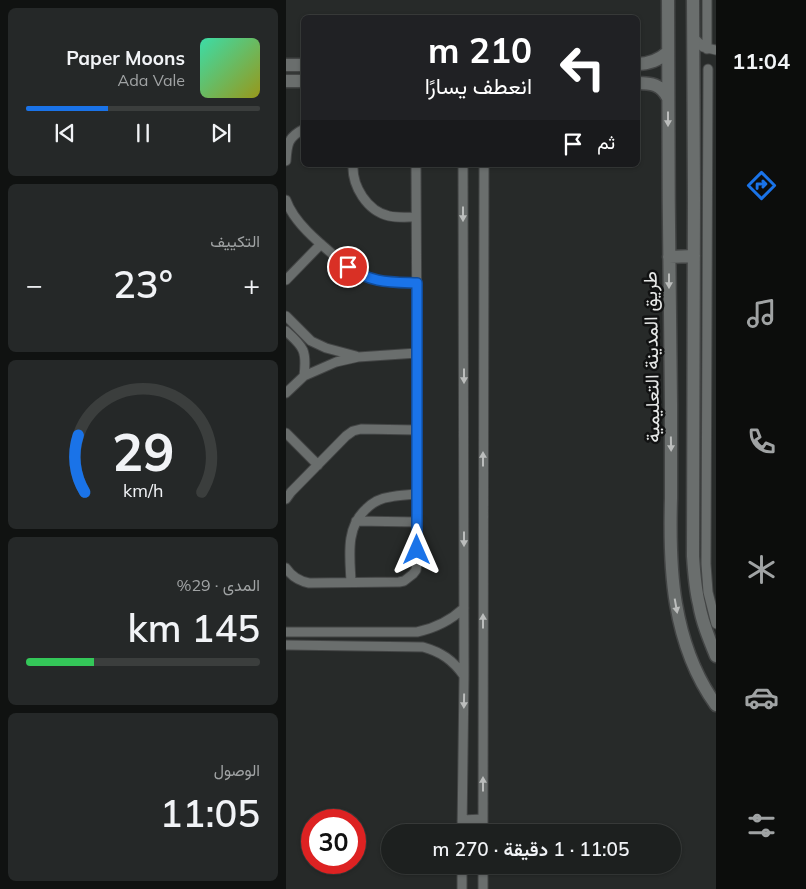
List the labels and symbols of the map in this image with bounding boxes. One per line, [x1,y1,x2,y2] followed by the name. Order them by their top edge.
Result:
[664,111,672,127] one-way arrow
[459,206,467,222] one-way arrow
[327,246,369,288] pin
[638,271,664,443] street label: طريق المدينة التعليمية
[665,273,673,289] one-way arrow
[460,368,468,384] one-way arrow
[667,436,675,452] one-way arrow
[479,451,487,467] one-way arrow
[390,523,442,575] position arrow
[460,531,468,547] one-way arrow
[673,598,681,614] one-way arrow
[479,613,487,629] one-way arrow
[459,693,467,709] one-way arrow
[479,776,487,792] one-way arrow
[301,809,366,874] speed limit sign: 30

